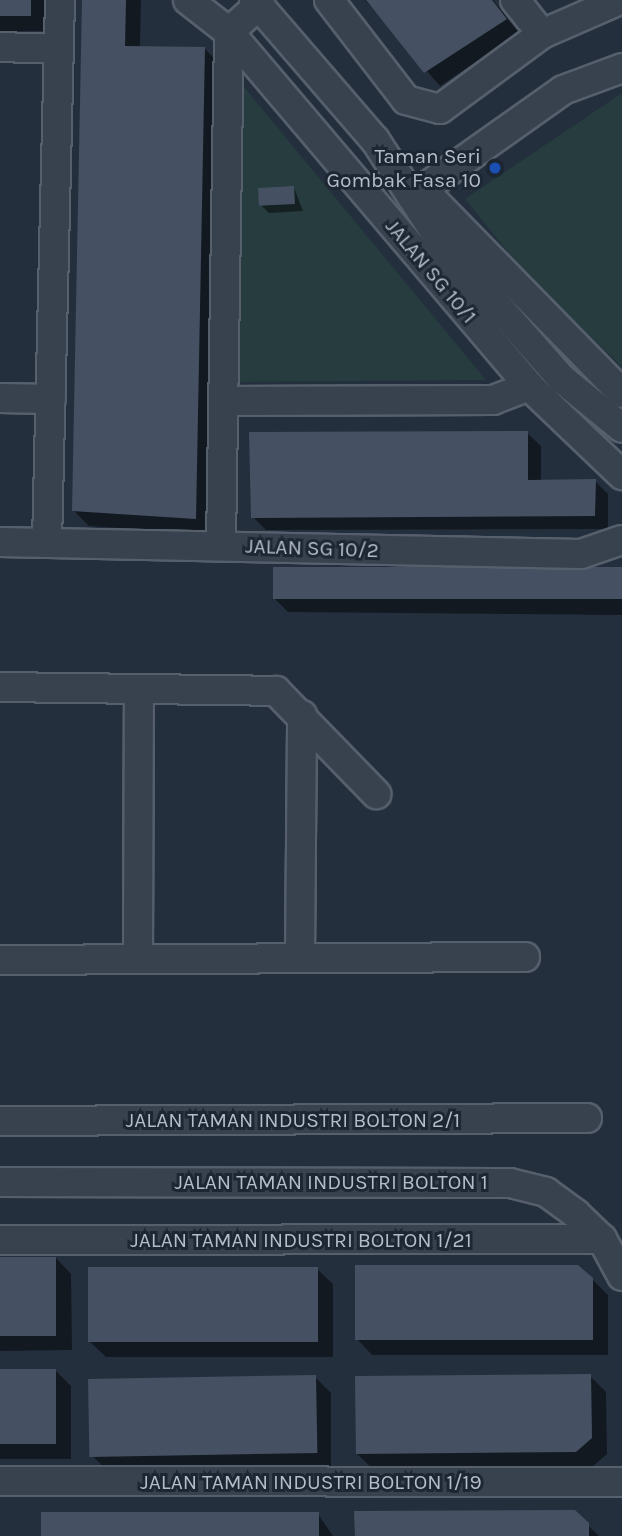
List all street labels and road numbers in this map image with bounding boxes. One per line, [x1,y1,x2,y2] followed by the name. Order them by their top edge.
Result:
[380,214,482,328] street label: JALAN SG 10/1
[245,533,379,563] street label: JALAN SG 10/2
[126,1107,460,1133] street label: JALAN TAMAN INDUSTRI BOLTON 2/1
[174,1169,488,1195] street label: JALAN TAMAN INDUSTRI BOLTON 1
[130,1227,472,1253] street label: JALAN TAMAN INDUSTRI BOLTON 1/21
[140,1469,482,1495] street label: JALAN TAMAN INDUSTRI BOLTON 1/19

